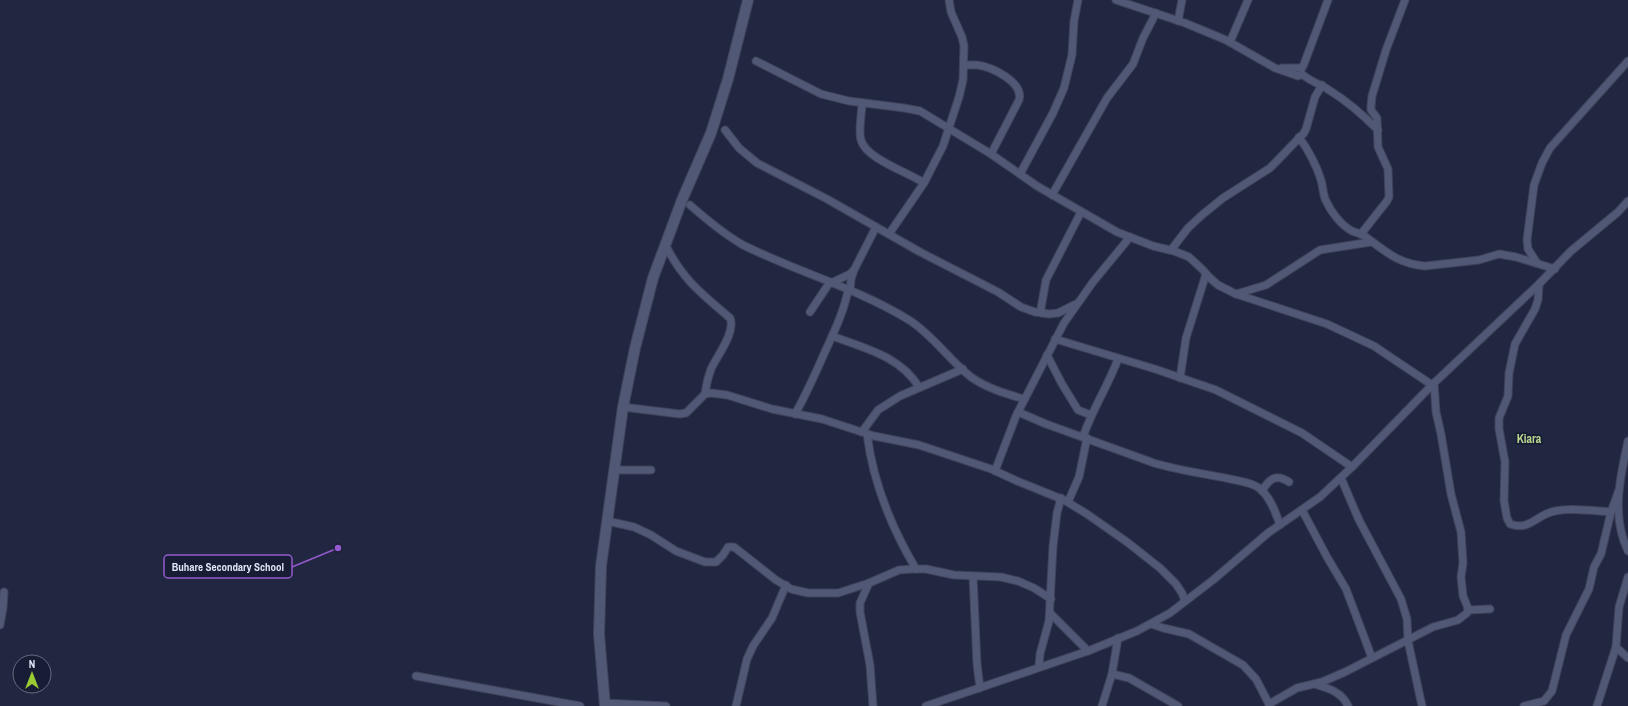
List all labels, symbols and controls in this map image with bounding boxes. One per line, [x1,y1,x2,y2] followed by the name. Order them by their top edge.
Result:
[1517,431,1542,447] district label: Kiara
[164,555,292,578] callout: Buhare Secondary School
[172,560,284,574] text: Buhare Secondary School
[12,654,52,694] north arrow
[29,657,35,671] text: N

